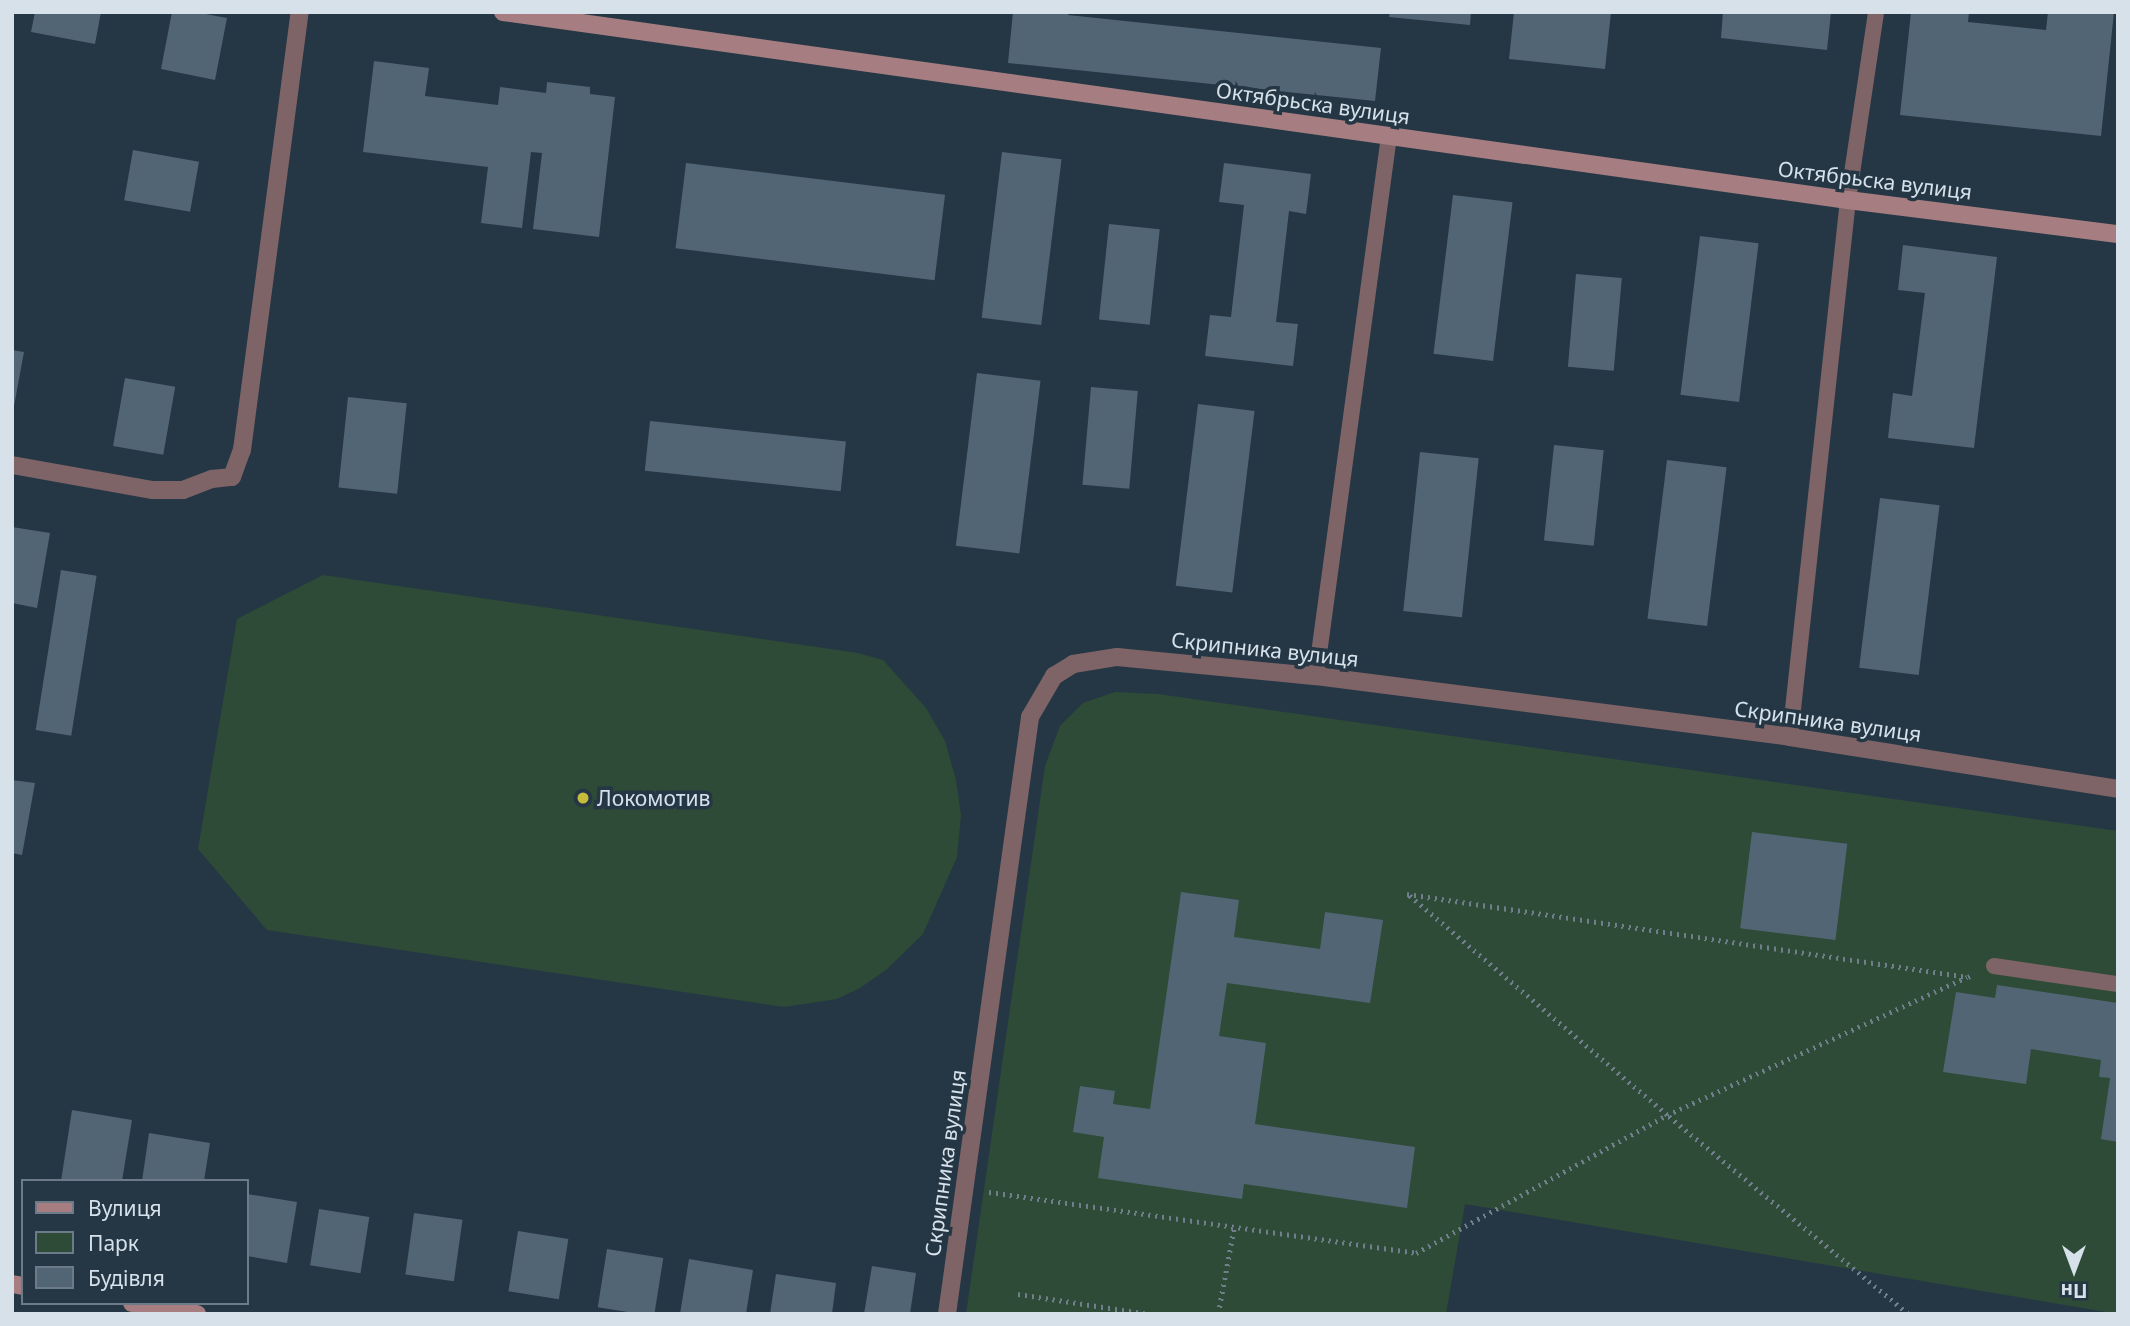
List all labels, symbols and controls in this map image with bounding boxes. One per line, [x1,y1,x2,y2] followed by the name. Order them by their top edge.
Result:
[1214,77,1412,129] street label: Октябрьска вулиця
[1776,156,1974,204] street label: Октябрьска вулиця
[1170,627,1360,671] street label: Скрипника вулиця
[1733,695,1923,747] street label: Скрипника вулиця
[597,785,710,811] place label: Локомотив
[575,790,591,806] marker: Локомотив
[919,1068,971,1258] street label: Скрипника вулиця
[21,1179,248,1305] legend
[88,1194,162,1222] text: Вулиця
[88,1229,139,1257] text: Парк
[2039,1235,2109,1305] north arrow
[88,1264,165,1292] text: Будівля
[2061,1278,2087,1304] text: Пн

